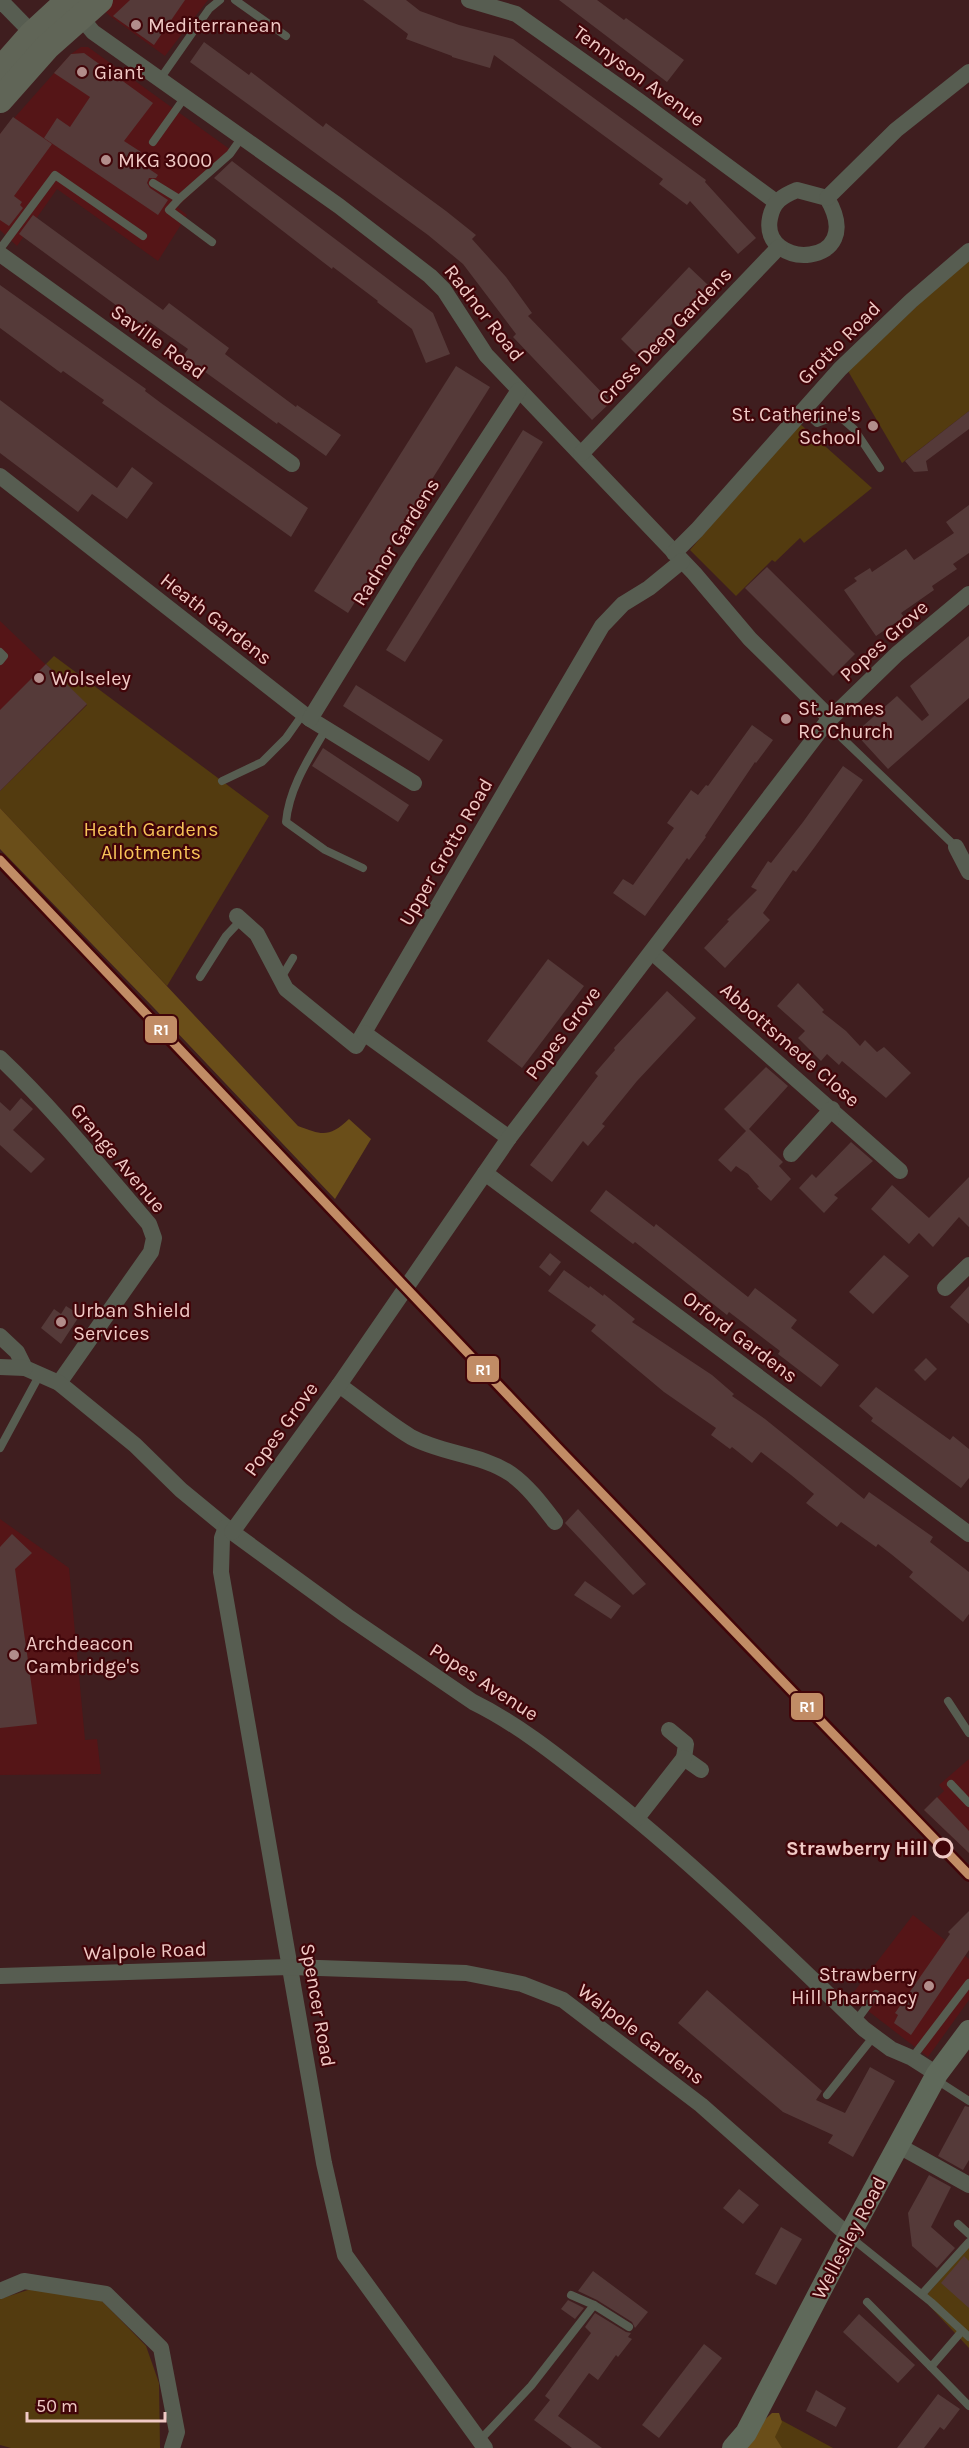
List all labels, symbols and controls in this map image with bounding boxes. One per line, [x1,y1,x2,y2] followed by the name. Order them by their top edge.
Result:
[148,14,282,37] place label: Mediterranean
[129,18,143,32] marker: Mediterranean
[569,21,709,131] street label: Tennyson Avenue
[94,61,144,84] place label: Giant
[75,65,89,79] marker: Giant
[118,149,212,172] place label: MKG 3000
[99,153,113,167] marker: MKG 3000
[439,260,529,366] street label: Radnor Road
[593,262,737,410] street label: Cross Deep Gardens
[793,297,885,389] street label: Grotto Road
[106,300,210,384] street label: Saville Road
[731,403,861,449] place label: St. Catherine's School
[866,419,880,433] marker: St. Catherine's School
[348,474,444,610] street label: Radnor Gardens
[156,568,276,670] street label: Heath Gardens
[835,595,933,687] street label: Popes Grove
[51,667,131,690] place label: Wolseley
[32,671,46,685] marker: Wolseley
[798,697,893,743] place label: St. James RC Church
[779,712,793,726] marker: St. James RC Church
[394,774,498,930] street label: Upper Grotto Road
[84,818,218,864] park label: Heath Gardens Allotments
[716,978,864,1112] street label: Abbottsmede Close
[521,982,605,1084] street label: Popes Grove
[144,1015,178,1044] line badge: R1
[153,1020,169,1039] text: R1
[66,1099,170,1217] street label: Grange Avenue
[678,1286,802,1388] street label: Orford Gardens
[73,1299,191,1345] place label: Urban Shield Services
[54,1315,68,1329] marker: Urban Shield Services
[466,1355,500,1383] line badge: R1
[475,1360,491,1379] text: R1
[239,1378,323,1480] street label: Popes Grove
[26,1632,140,1678] place label: Archdeacon Cambridge's
[425,1638,543,1726] street label: Popes Avenue
[7,1648,21,1662] marker: Archdeacon Cambridge's
[790,1692,824,1721] line badge: R1
[799,1697,815,1716] text: R1
[786,1837,928,1860] place label: Strawberry Hill
[933,1838,953,1858] marker: Strawberry Hill
[83,1937,207,1965] street label: Walpole Road
[296,1942,340,2068] street label: Spencer Road
[791,1963,917,2009] place label: Strawberry Hill Pharmacy
[573,1979,709,2089] street label: Walpole Gardens
[922,1979,936,1993] marker: Strawberry Hill Pharmacy
[807,2173,891,2303] street label: Wellesley Road
[27,2385,165,2423] scale bar
[36,2395,78,2417] text: 50 m

